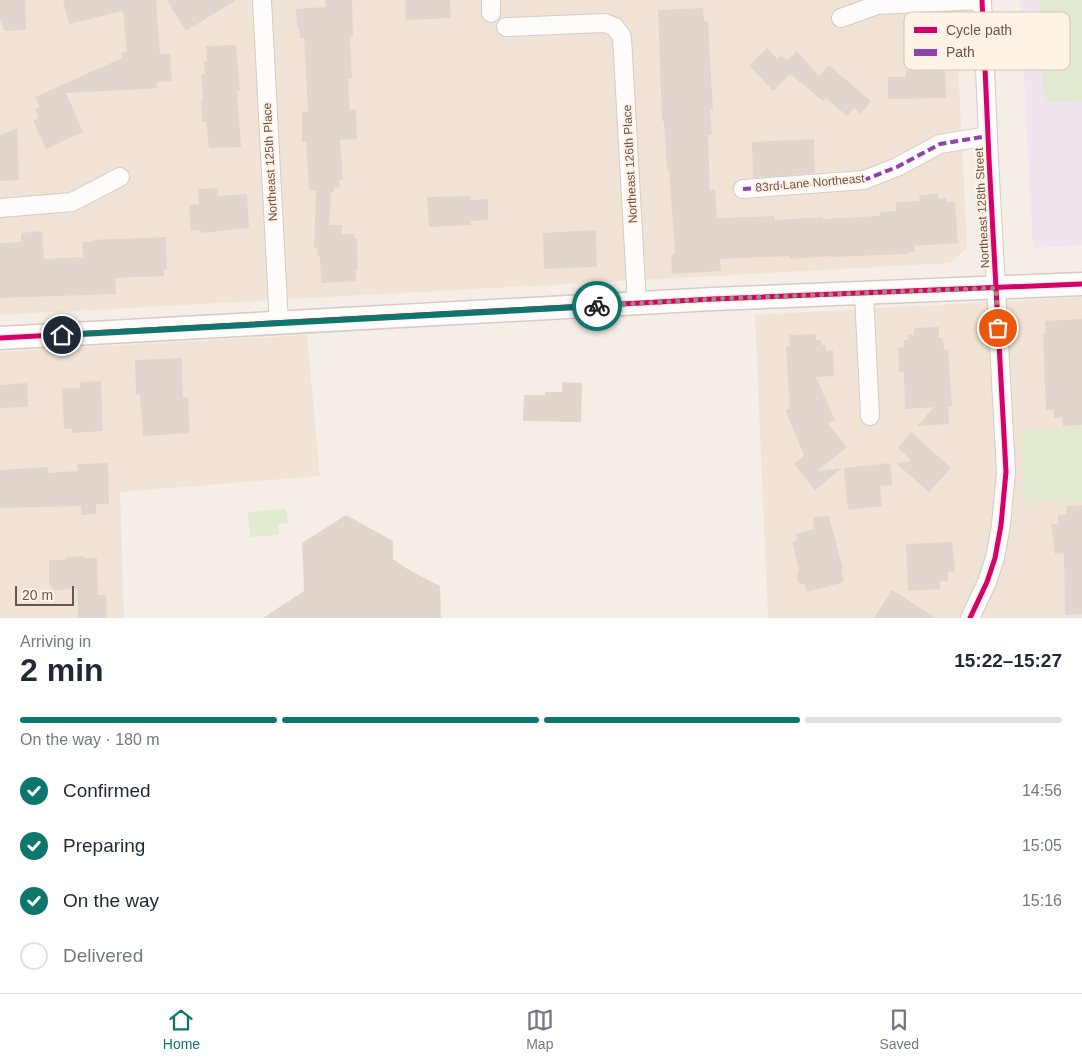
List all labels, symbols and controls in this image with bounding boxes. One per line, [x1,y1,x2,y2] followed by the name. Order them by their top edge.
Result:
[904,12,1070,70] legend
[946,22,1012,38] text: Cycle path
[946,44,975,60] text: Path
[260,102,280,222] street label: Northeast 125th Place
[620,104,640,224] street label: Northeast 126th Place
[972,147,992,269] street label: Northeast 128th Street
[755,171,866,195] street label: 83rd Lane Northeast
[572,281,622,331] courier
[583,292,611,320] icon: bike
[977,307,1019,349] pin
[41,314,83,356] pin
[984,314,1012,342] icon: bag
[48,321,76,349] icon: home
[15,583,74,606] scale bar
[22,587,53,603] text: 20 m
[20,633,91,650] text: Arriving in
[954,650,1062,671] text: 15:22–15:27
[20,652,104,688] text: 2 min
[20,731,160,748] text: On the way · 180 m
[20,777,48,805] icon: check
[63,780,151,801] text: Confirmed
[1022,782,1062,799] text: 14:56
[20,832,48,860] icon: check
[63,835,145,856] text: Preparing
[1022,837,1062,854] text: 15:05
[20,887,48,915] icon: check
[63,890,159,911] text: On the way
[1022,892,1062,909] text: 15:16
[63,945,143,966] text: Delivered
[163,1006,200,1052] tab: Home
[526,1006,554,1052] tab: Map
[879,1006,919,1052] tab: Saved

